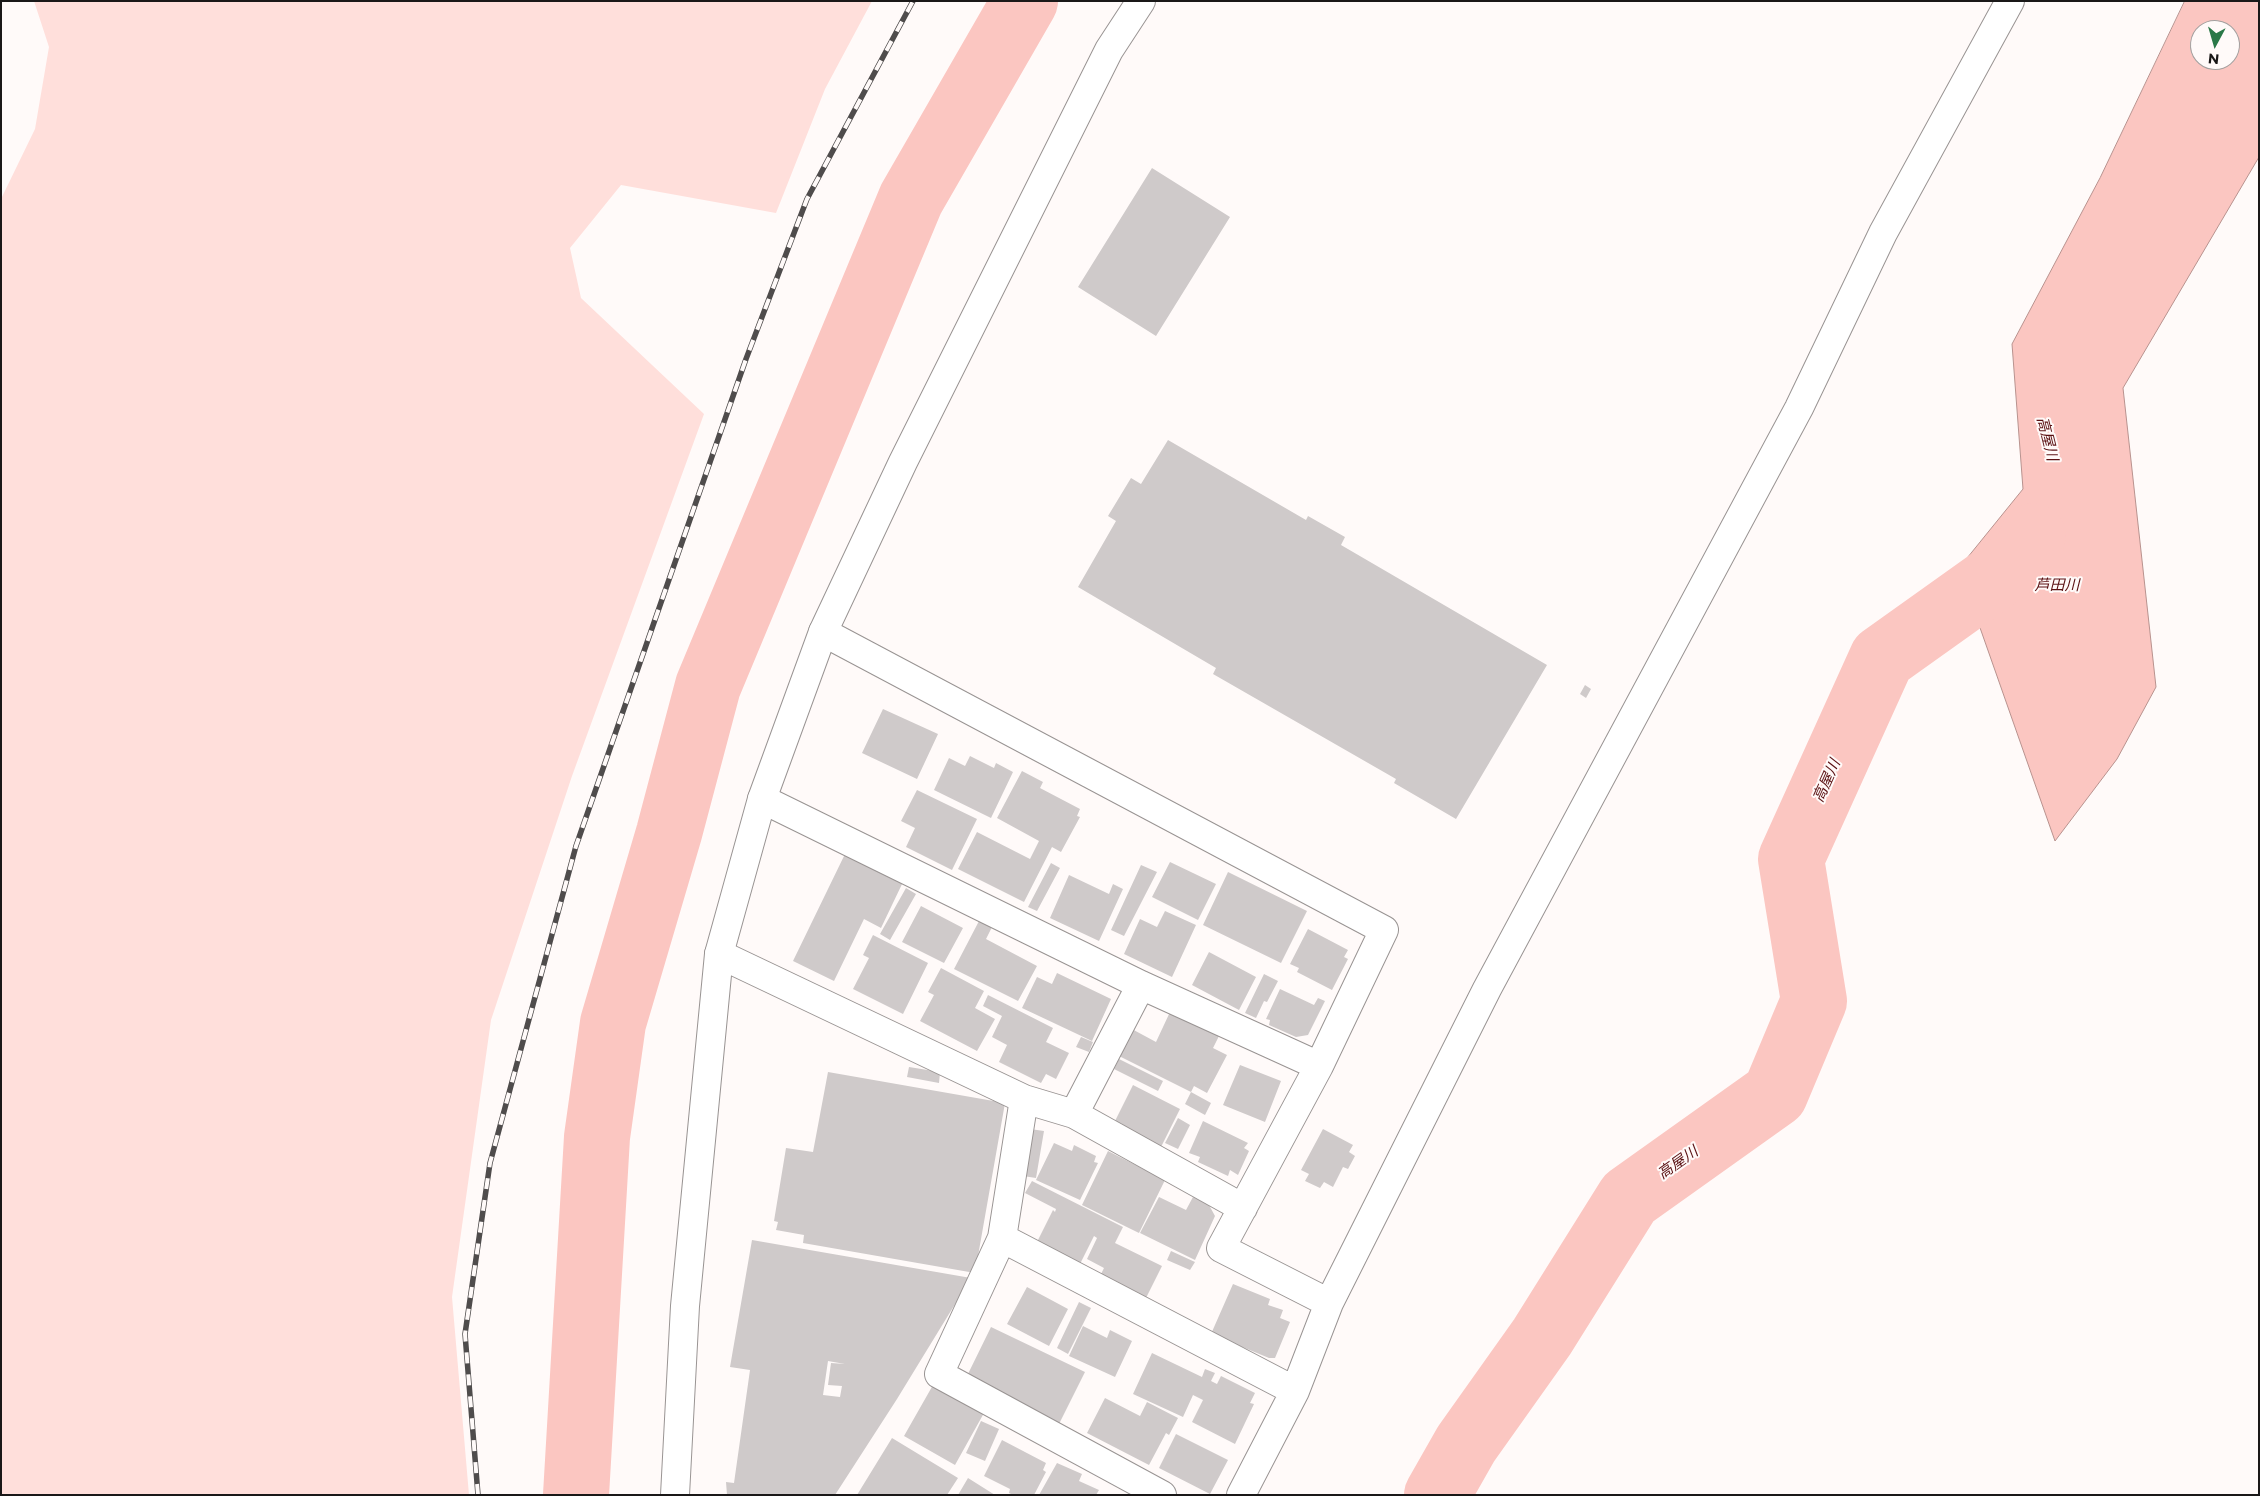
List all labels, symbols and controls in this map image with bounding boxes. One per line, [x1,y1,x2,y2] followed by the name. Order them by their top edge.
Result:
[2190,20,2240,70] north arrow
[2207,49,2220,68] text: N
[2033,415,2061,463] water label: 高屋川
[2035,577,2079,595] water label: 芦田川
[1810,757,1844,805] water label: 高屋川
[1654,1143,1702,1183] water label: 高屋川

